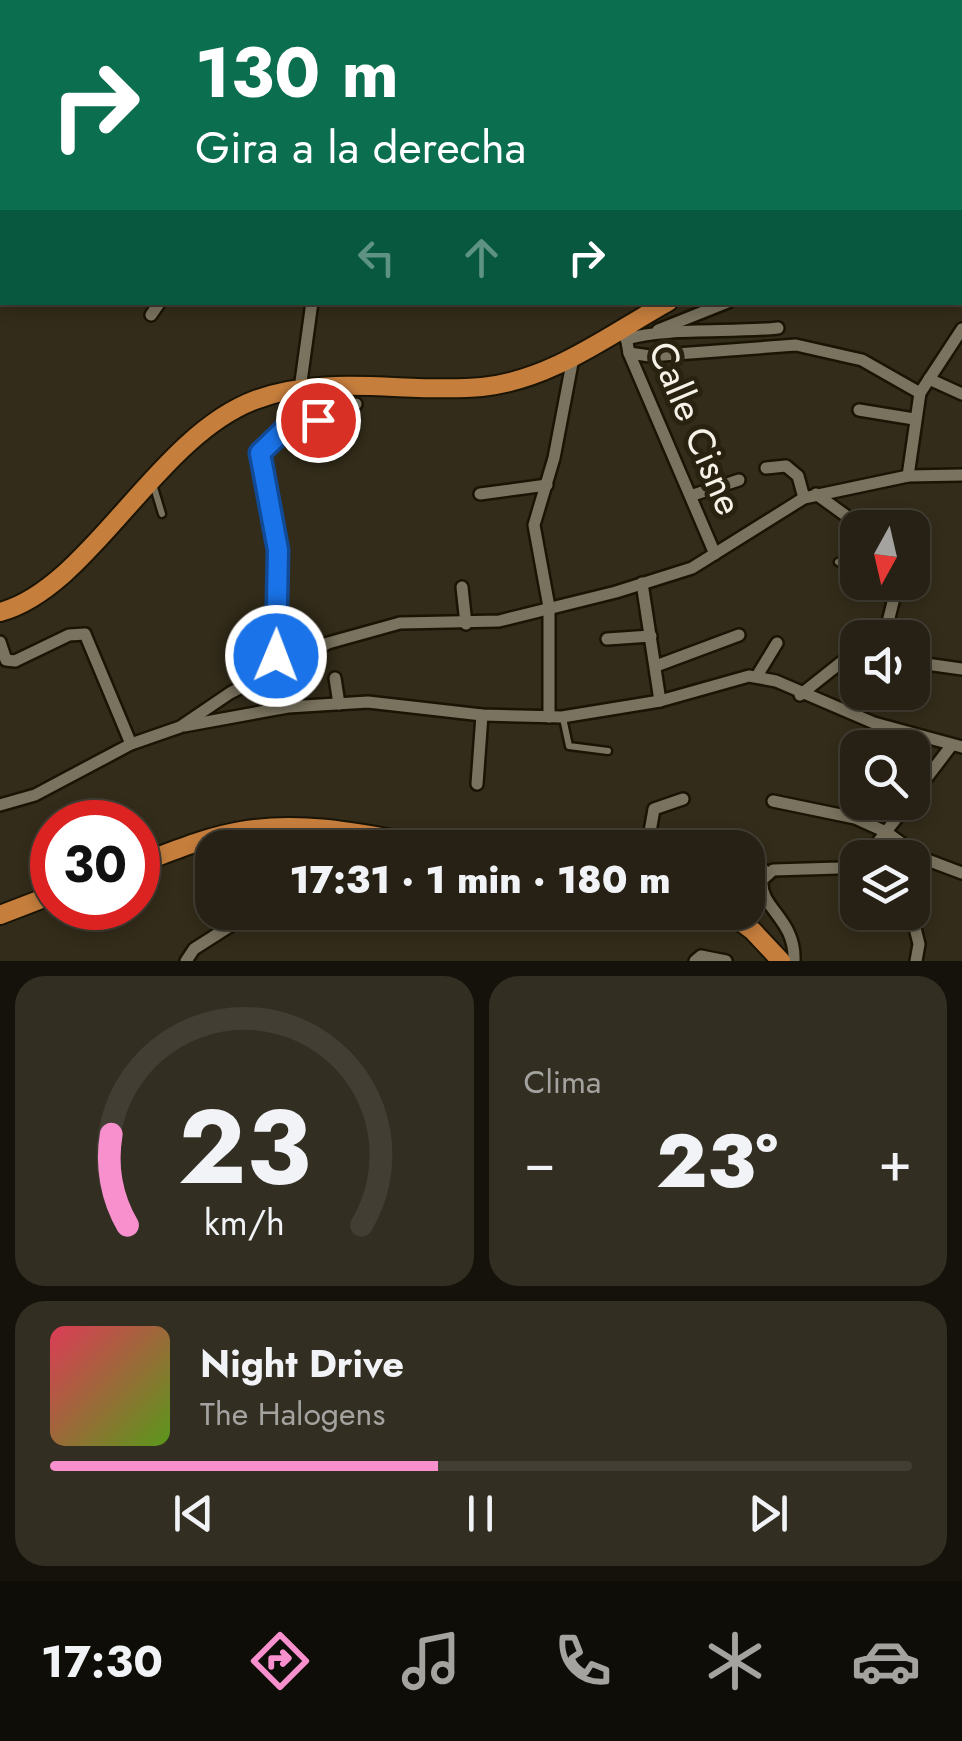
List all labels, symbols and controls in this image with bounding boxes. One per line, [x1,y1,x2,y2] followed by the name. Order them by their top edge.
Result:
[195,22,399,123] text: 130 m
[30,40,160,170] icon: right
[195,115,526,180] text: Gira a la derecha
[349,230,404,285] icon: left
[454,230,509,285] icon: ahead
[559,230,614,285] icon: right
[635,333,757,523] street label: Calle Cisne
[276,378,361,463] pin
[291,393,346,448] icon: arrive
[840,510,930,600] north arrow
[840,510,930,930] map controls
[224,604,328,708] position arrow
[840,620,930,710] button: sound
[840,730,930,820] button: search
[30,800,160,930] speed limit sign: 30
[840,840,930,930] button: layers
[289,852,671,907] text: 17:31 · 1 min · 180 m
[524,1059,601,1105] text: Clima
[178,1072,311,1222] text: 23
[656,1107,778,1215] text: 23°
[524,1122,556,1202] text: −
[878,1122,912,1202] text: +
[204,1197,285,1248] text: km/h
[200,1336,404,1391] text: Night Drive
[200,1391,385,1437] text: The Halogens
[166,1486,221,1541] icon: previous
[453,1486,508,1541] icon: pause
[741,1486,796,1541] icon: next
[245,1626,315,1696] icon: directions
[396,1626,466,1696] icon: music
[548,1626,618,1696] icon: phone
[700,1626,770,1696] icon: climate
[851,1626,921,1696] icon: car
[41,1629,163,1694] text: 17:30

